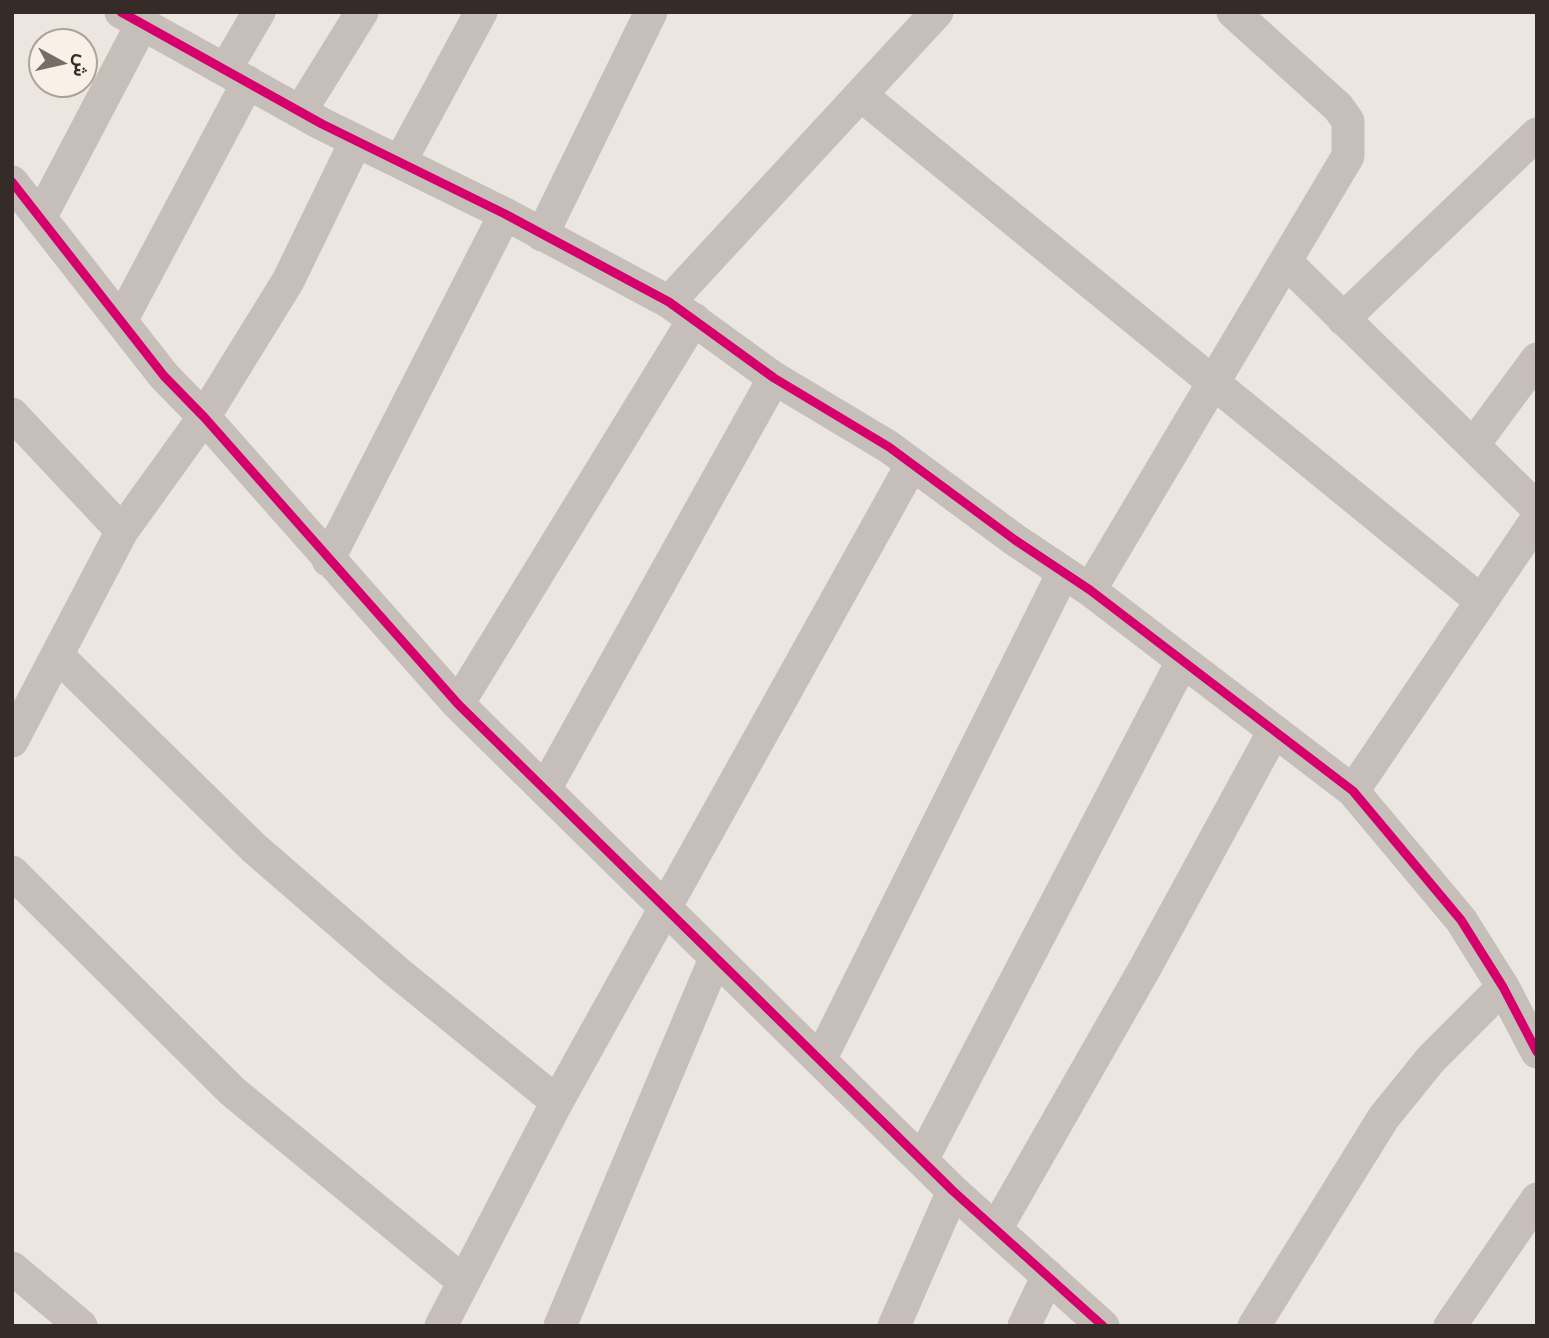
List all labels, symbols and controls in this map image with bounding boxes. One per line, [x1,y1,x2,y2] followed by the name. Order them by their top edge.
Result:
[28,28,98,98] north arrow
[68,53,95,79] text: ش

